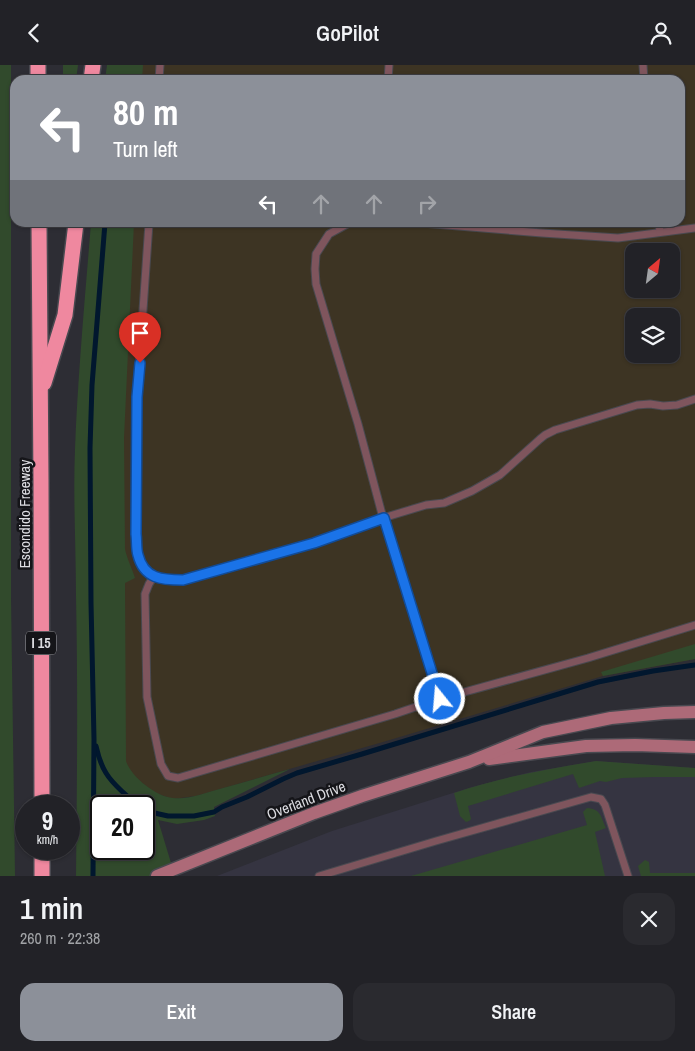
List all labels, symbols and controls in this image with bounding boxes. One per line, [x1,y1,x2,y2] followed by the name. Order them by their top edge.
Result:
[316,18,379,48] text: GoPilot
[20,19,48,47] icon: back
[647,19,675,47] icon: person
[113,89,178,136] text: 80 m
[30,95,95,160] icon: left
[113,134,178,164] text: Turn left
[254,190,282,218] icon: left
[307,190,335,218] icon: ahead
[360,190,388,218] icon: ahead
[413,190,441,218] icon: right
[625,243,680,297] north arrow
[625,243,680,363] map controls
[625,308,680,363] button: layers
[119,312,161,363] pin
[126,319,154,347] icon: arrive
[14,459,35,568] street label: Escondido Freeway
[26,631,56,655] road number: I 15
[413,672,465,724] position arrow
[264,775,349,825] street label: Overland Drive
[90,795,155,860] speed limit sign: 20
[42,804,53,838] text: 9
[37,832,58,848] text: km/h
[20,888,83,928] text: 1 min
[623,893,675,945] button: close
[20,927,100,949] text: 260 m · 22:38
[20,983,343,1041] button: Exit
[353,983,675,1041] button: Share

